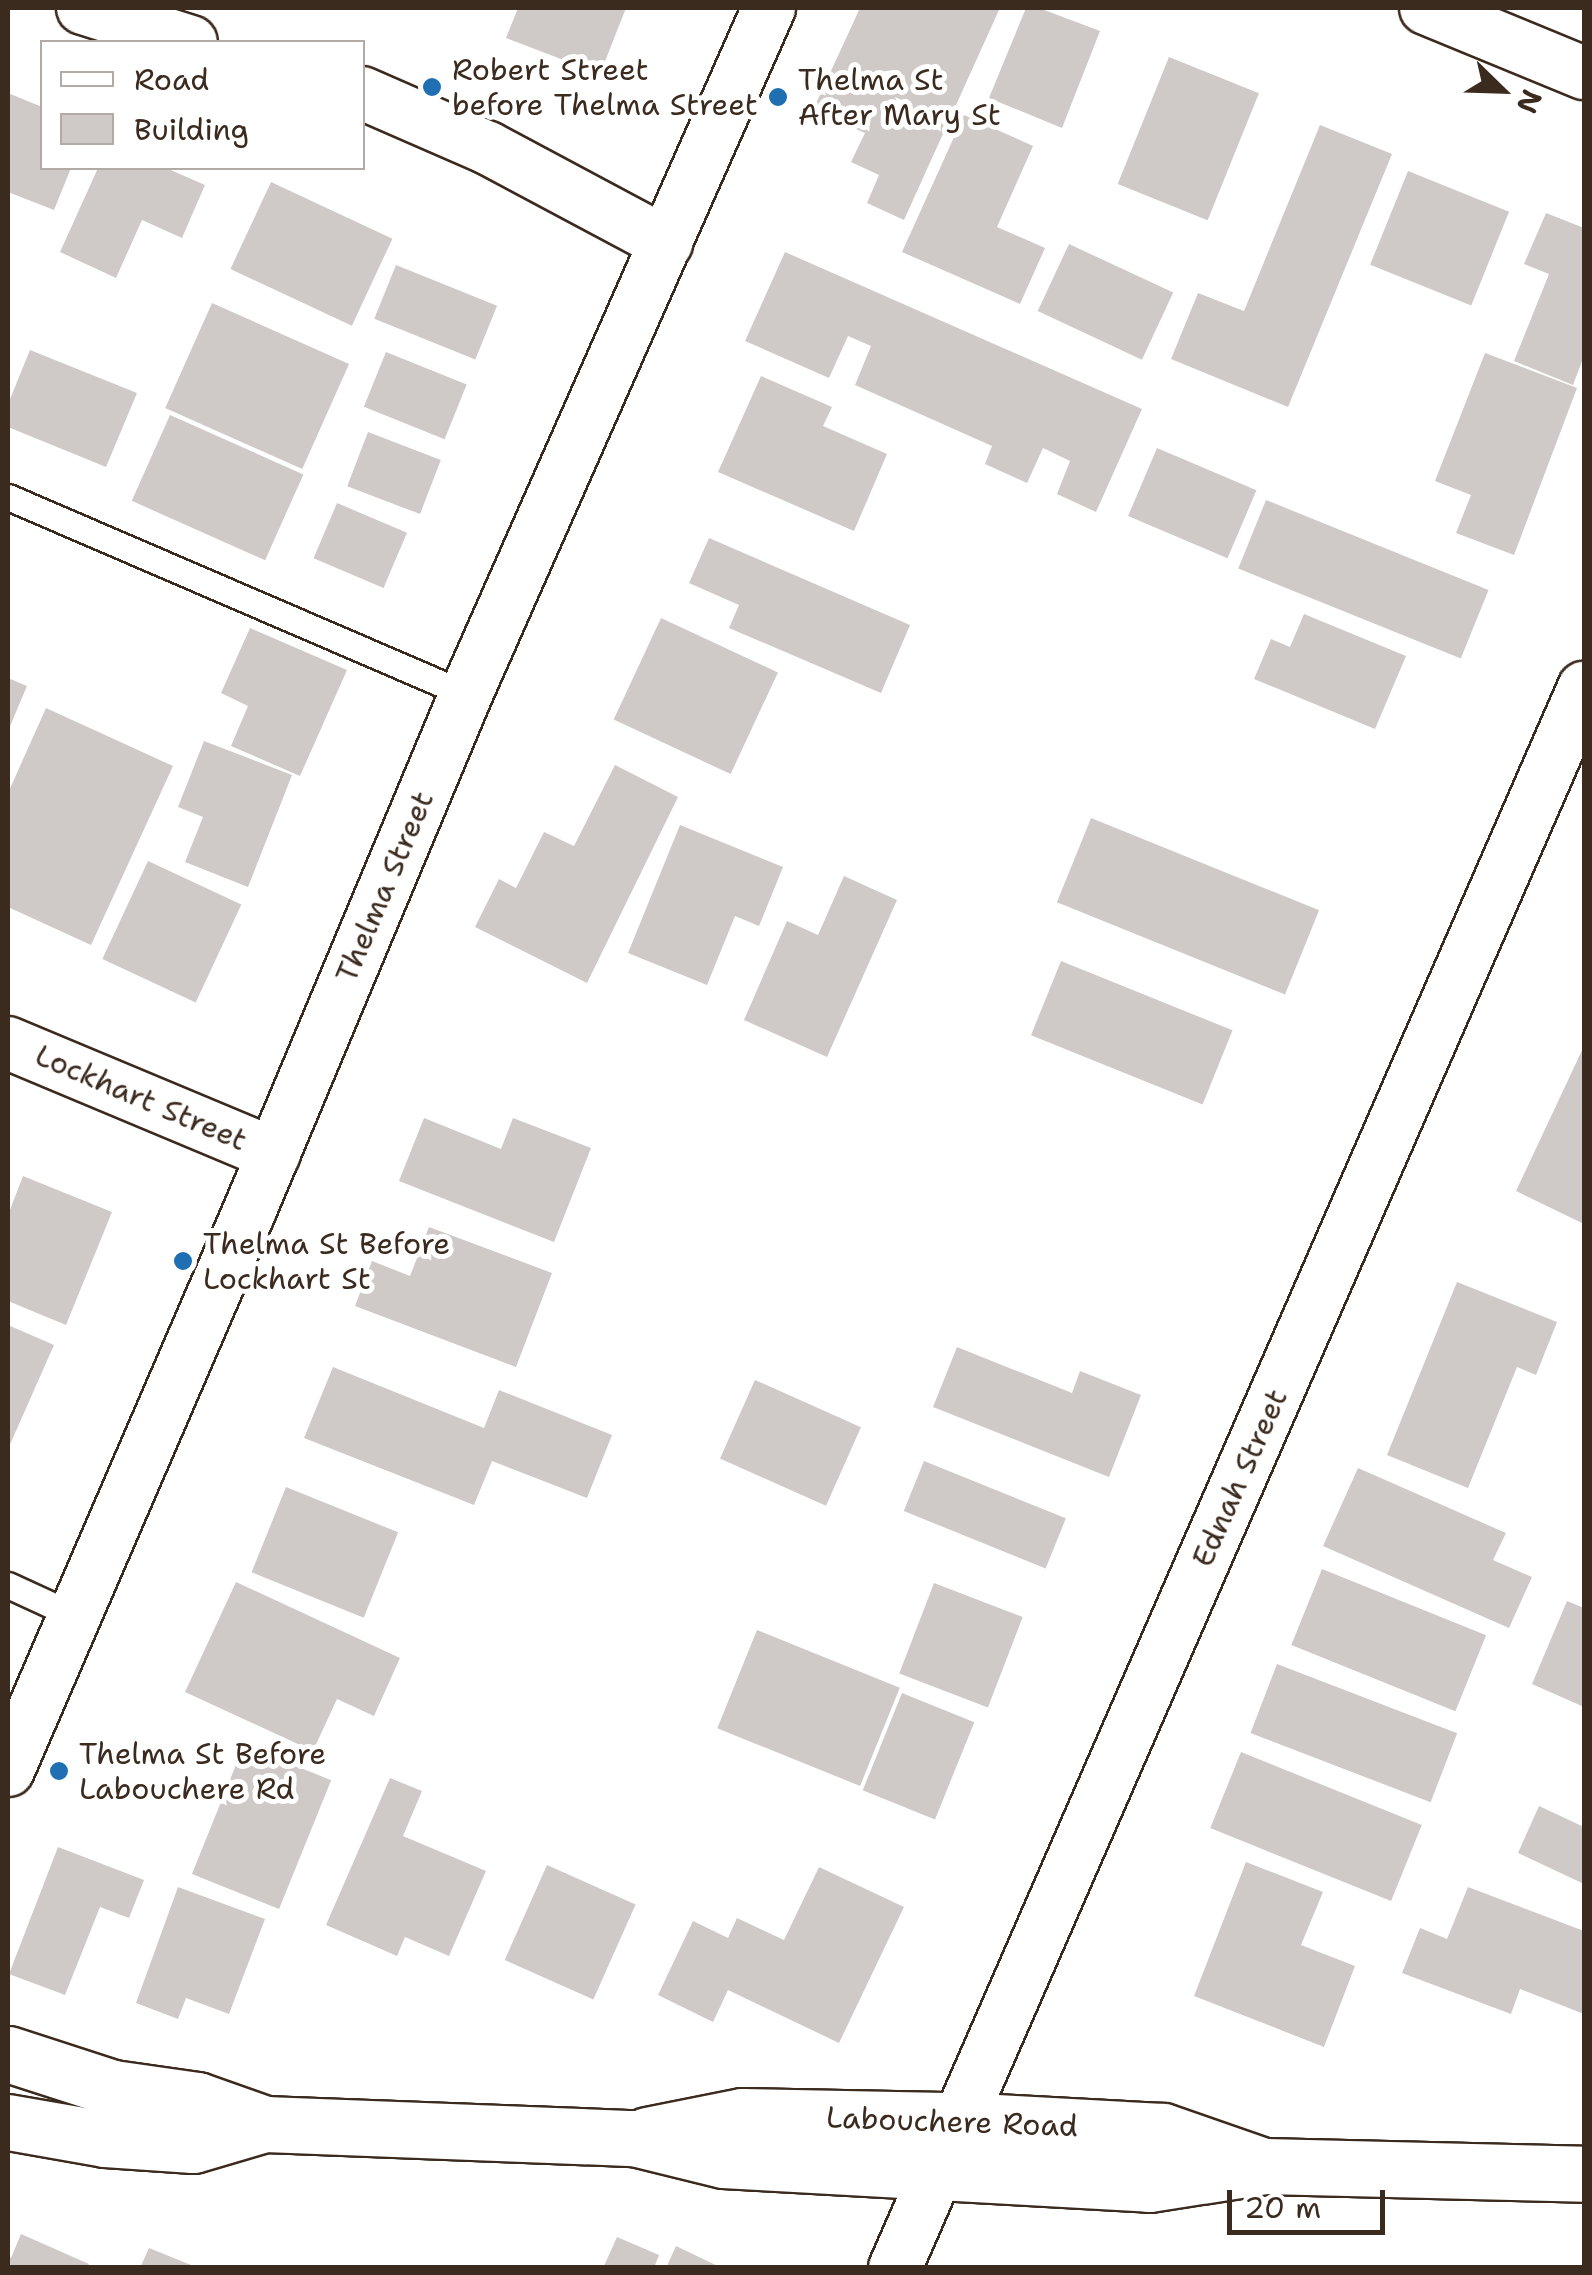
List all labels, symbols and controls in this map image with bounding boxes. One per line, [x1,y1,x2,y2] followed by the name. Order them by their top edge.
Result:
[40,40,365,170] legend
[1452,40,1552,140] north arrow
[452,52,758,122] place label: Robert Street before Thelma Street
[134,59,209,100] text: Road
[798,62,1001,132] place label: Thelma St After Mary St
[421,76,443,98] marker: Robert Street before Thelma Street
[1508,84,1551,119] text: N
[767,86,789,108] marker: Thelma St After Mary St
[134,109,249,150] text: Building
[329,786,441,988] street label: Thelma Street
[30,1037,252,1159] street label: Lockhart Street
[203,1226,450,1296] place label: Thelma St Before Lockhart St
[172,1250,194,1272] marker: Thelma St Before Lockhart St
[1185,1384,1295,1572] street label: Ednah Street
[79,1736,326,1806] place label: Thelma St Before Labouchere Rd
[48,1760,70,1782] marker: Thelma St Before Labouchere Rd
[825,2100,1079,2144] street label: Labouchere Road
[1232,2170,1390,2232] scale bar
[1244,2187,1321,2228] text: 20 m

